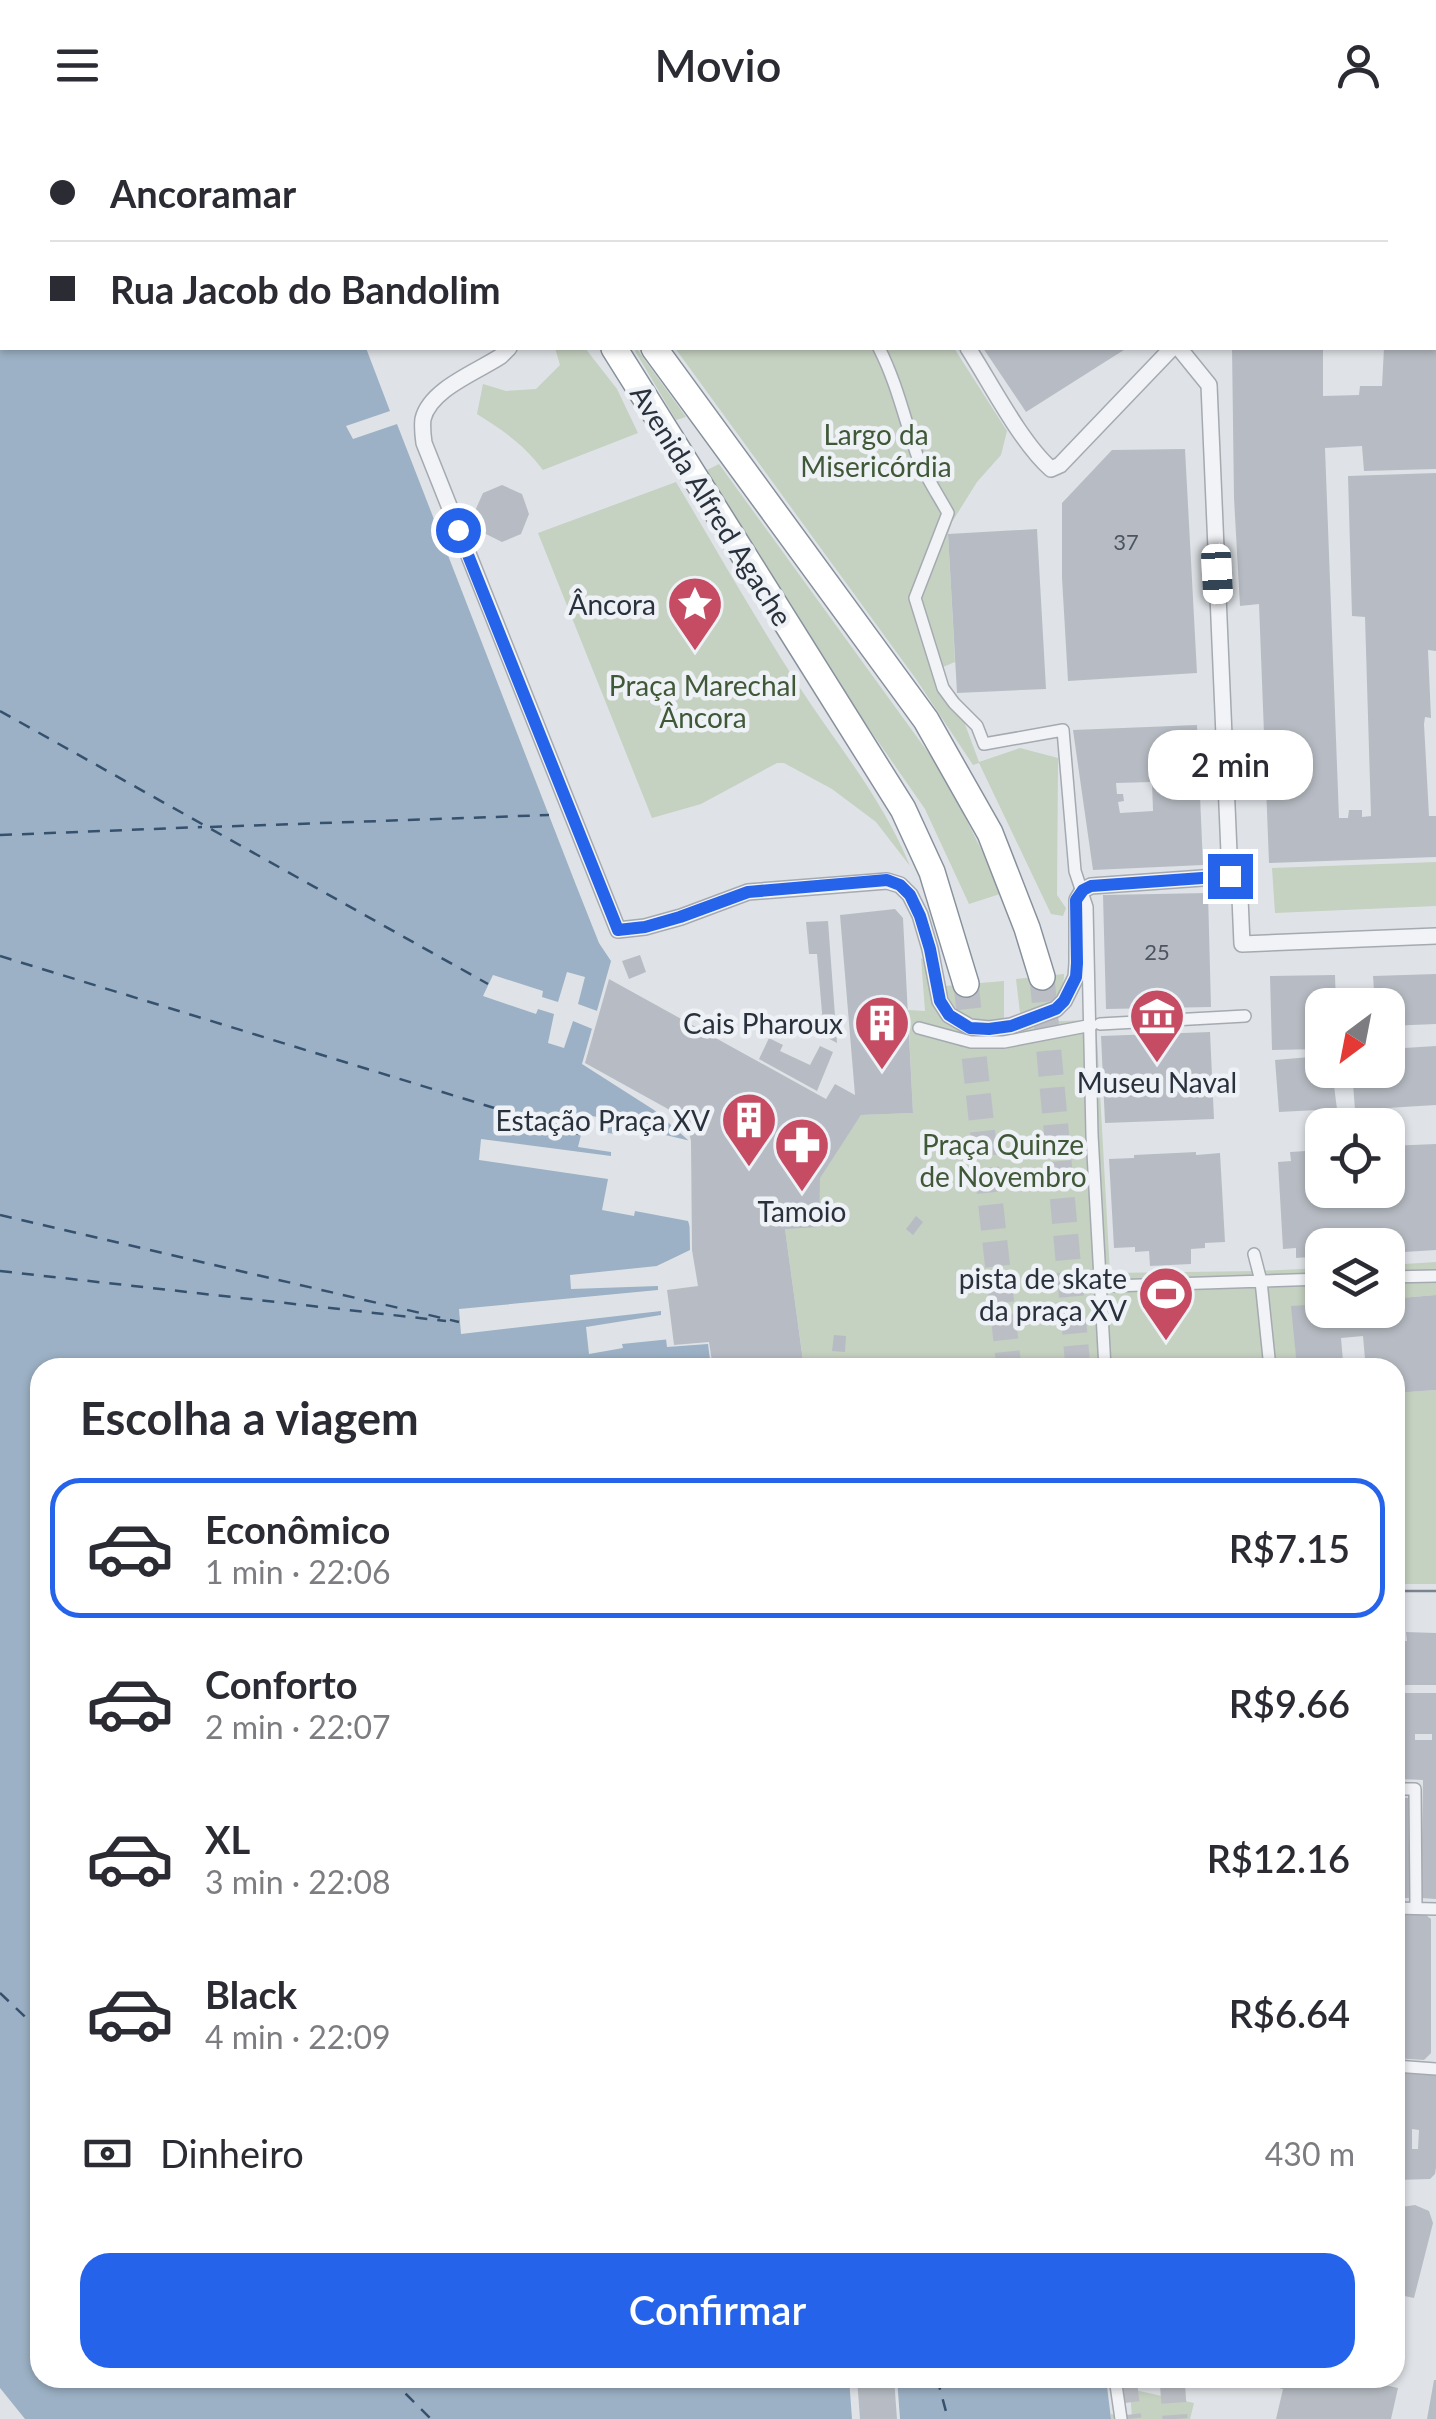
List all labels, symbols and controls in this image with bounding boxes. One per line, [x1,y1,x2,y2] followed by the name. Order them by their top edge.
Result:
[50,38,105,93] icon: menu
[655,38,781,92] text: Movio
[1331,38,1386,93] icon: person
[110,170,296,216] text: Ancoramar
[110,266,500,312] text: Rua Jacob do Bandolim
[624,378,800,632] street label: Avenida Alfred Agache
[800,417,952,483] park label: Largo da Misericórdia
[436,508,481,553] route start
[1113,528,1139,555] house number: 37
[1200,543,1234,605] car
[665,574,725,653] place icon: Âncora
[569,587,656,621] place label: Âncora
[609,668,797,734] park label: Praça Marechal Âncora
[1148,731,1312,801] callout: 2 min
[1191,745,1270,784] text: 2 min
[1208,854,1253,899] route end
[1144,938,1170,965] house number: 25
[1127,986,1187,1065] museum icon: Museu Naval
[1305,988,1405,1088] north arrow
[1305,988,1405,1328] map controls
[852,993,912,1072] building icon: Cais Pharoux
[683,1006,843,1040] place label: Cais Pharoux
[1077,1065,1237,1099] place label: Museu Naval
[719,1090,779,1169] building icon: Estação Praça XV
[496,1103,710,1137] place label: Estação Praça XV
[1305,1108,1405,1208] button: locate
[772,1115,832,1194] pharmacy icon: Tamoio
[919,1127,1087,1193] park label: Praça Quinze de Novembro
[758,1194,846,1228] place label: Tamoio
[1305,1228,1405,1328] button: layers
[959,1261,1127,1327] place label: pista de skate da praça XV
[1136,1264,1196,1343] sports icon: pista de skate da praça XV
[80,1391,419,1445] text: Escolha a viagem
[85,1503,175,1593] icon: car
[205,1506,390,1552] text: Econômico
[1229,1525,1350,1571] text: R$7.15
[205,1552,391,1591] text: 1 min · 22:06
[85,1658,175,1748] icon: car
[205,1661,358,1707] text: Conforto
[1229,1680,1350,1726] text: R$9.66
[205,1707,391,1746] text: 2 min · 22:07
[85,1813,175,1903] icon: car
[205,1816,250,1862] text: XL
[1207,1835,1350,1881] text: R$12.16
[205,1862,391,1901] text: 3 min · 22:08
[85,1968,175,2058] icon: car
[205,1971,297,2017] text: Black
[1229,1990,1350,2036] text: R$6.64
[205,2017,391,2056] text: 4 min · 22:09
[80,2126,135,2181] icon: cash
[160,2130,304,2176] text: Dinheiro
[1265,2134,1355,2173] text: 430 m
[80,2253,1355,2368] button: Confirmar

